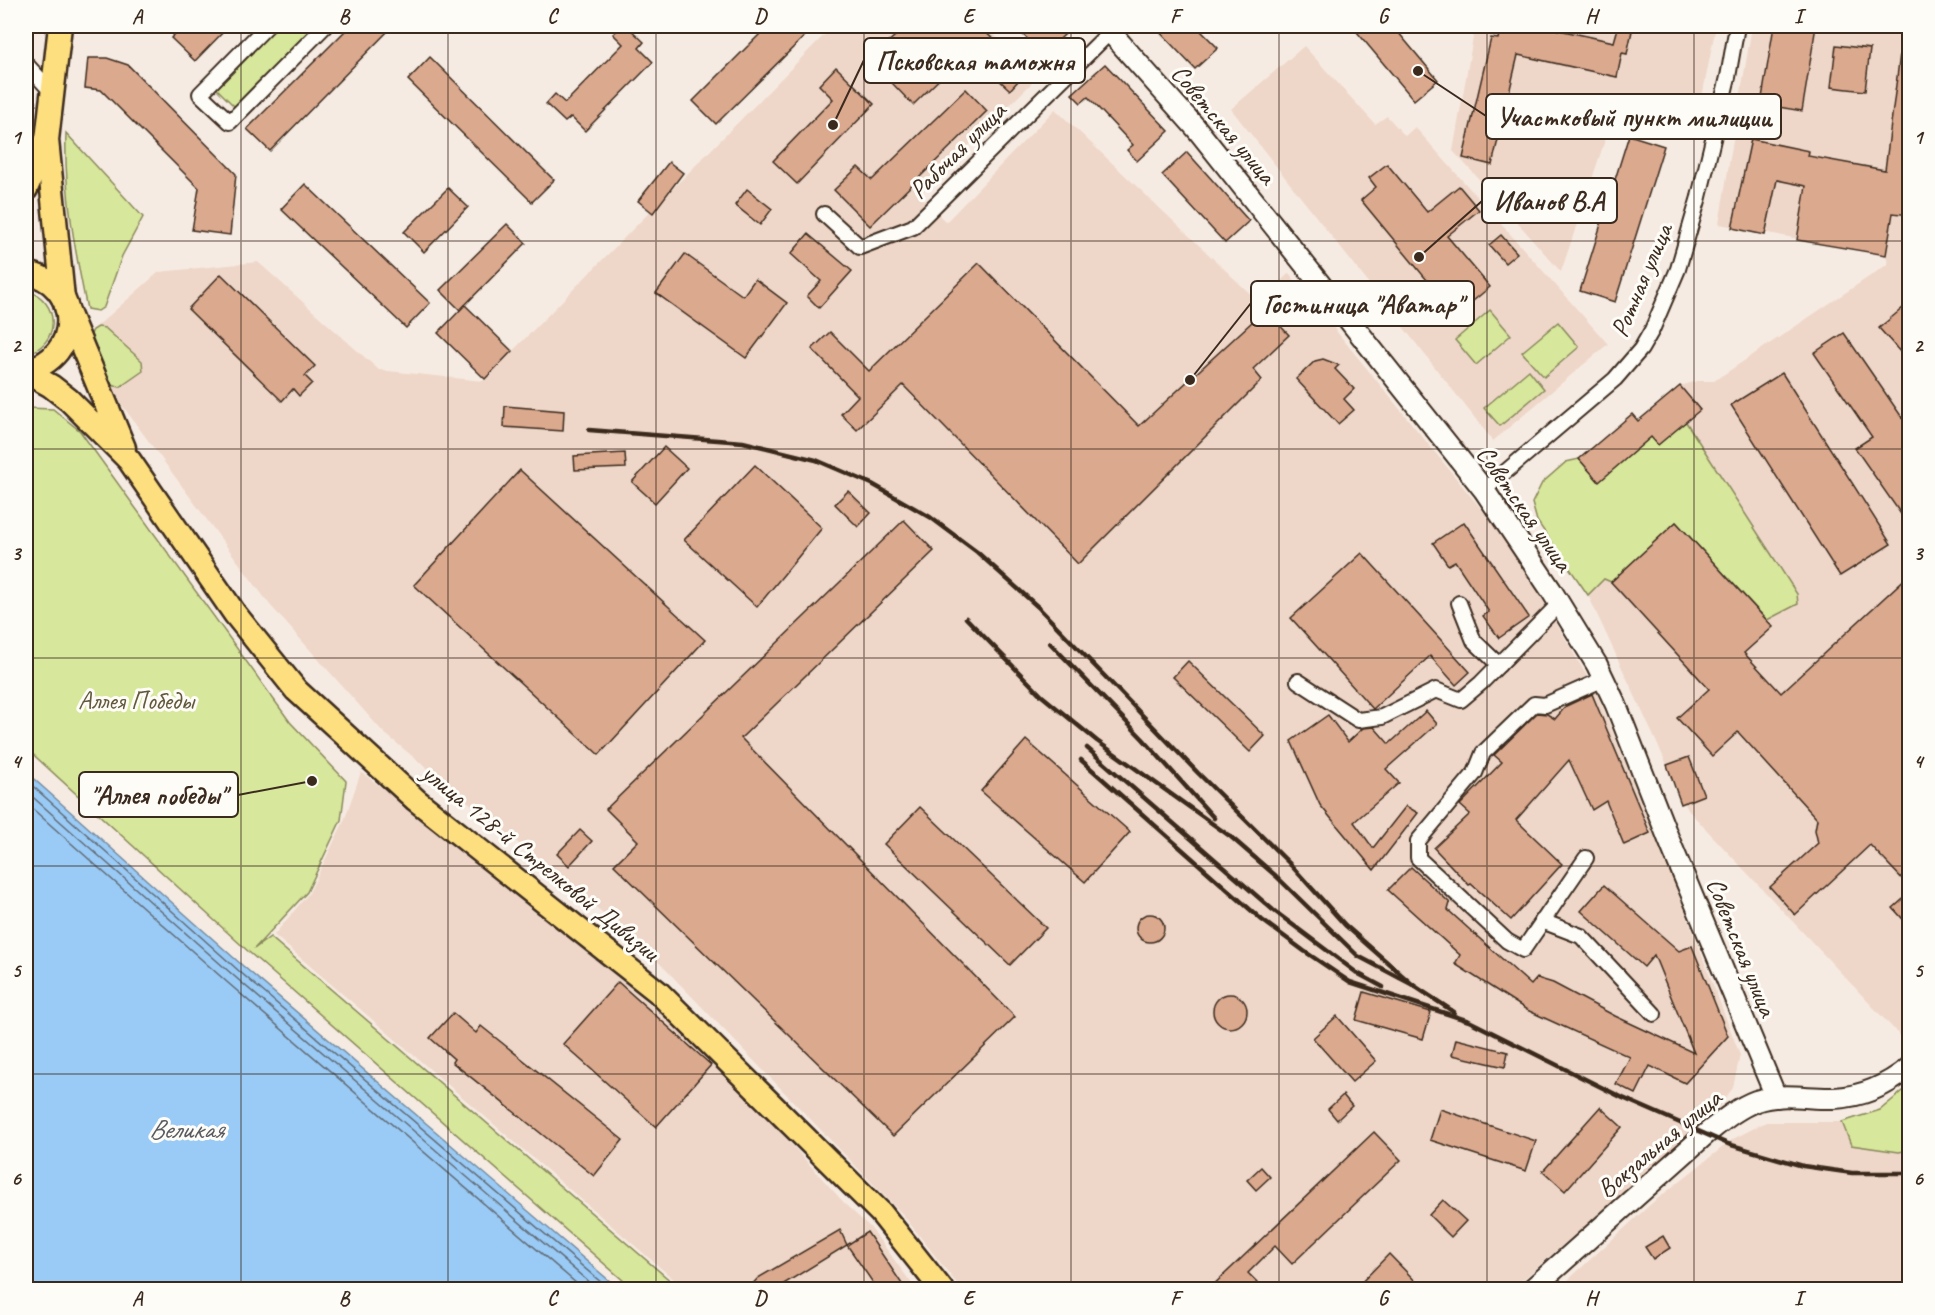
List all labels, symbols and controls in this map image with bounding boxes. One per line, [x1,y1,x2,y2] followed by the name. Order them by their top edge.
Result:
[132,4,144,29] text: A
[339,4,351,29] text: B
[547,4,559,29] text: C
[754,4,768,29] text: D
[963,4,977,29] text: E
[1170,4,1184,29] text: F
[1378,4,1391,29] text: G
[1585,4,1600,29] text: H
[1794,4,1807,29] text: I
[864,38,1085,83] callout: Псковская таможня
[876,44,1075,78] text: Псковская таможня
[1164,58,1284,192] street label: Советская улица
[902,94,1014,206] street label: Рабочая улица
[1486,94,1781,139] callout: Участковый пункт милиции
[1496,100,1774,134] text: Участковый пункт милиции
[12,125,23,150] text: 1
[1914,125,1925,150] text: 1
[1482,178,1617,223] callout: Иванов В.А
[1494,184,1606,218] text: Иванов В.А
[1603,216,1681,342] street label: Ротная улица
[1251,281,1474,326] callout: Гостиница "Аватар"
[1264,287,1468,321] text: Гостиница "Аватар"
[12,333,23,358] text: 2
[1914,333,1925,358] text: 2
[1469,439,1581,579] street label: Советская улица
[12,541,23,566] text: 3
[1914,541,1925,566] text: 3
[78,684,196,717] park label: Аллея Победы
[12,749,24,774] text: 4
[1914,749,1926,774] text: 4
[414,755,667,969] street label: улица 128-й Стрелковой Дивизии
[79,772,238,817] callout: "Аллея победы"
[90,778,232,812] text: "Аллея победы"
[1699,873,1785,1023] street label: Советская улица
[12,958,23,983] text: 5
[1914,958,1925,983] text: 5
[1590,1081,1730,1205] street label: Вокзальная улица
[149,1112,226,1146] water label: Великая
[11,1166,22,1191] text: 6
[1913,1166,1924,1191] text: 6
[132,1286,144,1311] text: A
[339,1286,351,1311] text: B
[547,1286,559,1311] text: C
[754,1286,768,1311] text: D
[963,1286,977,1311] text: E
[1170,1286,1184,1311] text: F
[1378,1286,1391,1311] text: G
[1585,1286,1600,1311] text: H
[1794,1286,1807,1311] text: I

